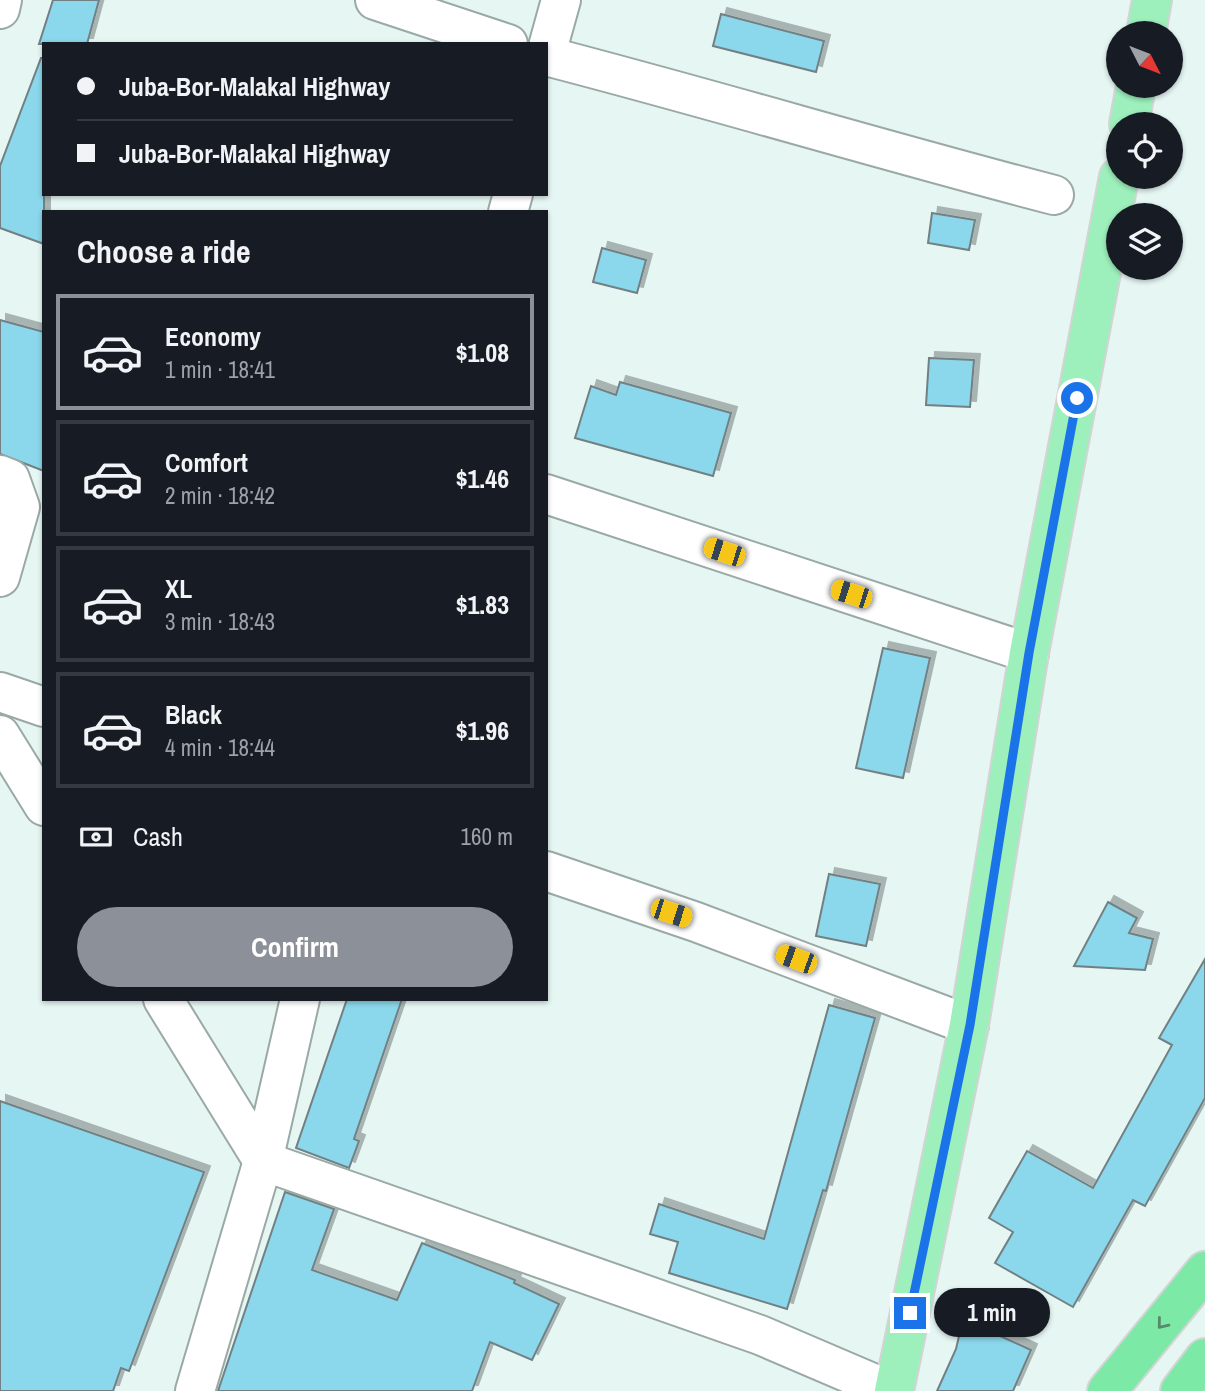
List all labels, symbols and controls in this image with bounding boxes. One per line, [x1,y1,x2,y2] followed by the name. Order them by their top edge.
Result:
[1106,21,1183,98] north arrow
[1106,21,1183,280] map controls
[119,69,390,104] text: Juba-Bor-Malakal Highway
[1106,112,1183,189] button: locate
[119,136,390,171] text: Juba-Bor-Malakal Highway
[1106,203,1183,280] button: layers
[77,230,251,273] text: Choose a ride
[165,319,261,354] text: Economy
[81,321,144,384] icon: car
[456,335,509,370] text: $1.08
[165,354,275,385] text: 1 min · 18:41
[1061,382,1093,414] route start
[165,445,248,480] text: Comfort
[81,447,144,510] icon: car
[456,461,509,496] text: $1.46
[165,480,275,511] text: 2 min · 18:42
[701,536,748,568] car
[165,571,192,606] text: XL
[81,573,144,636] icon: car
[828,578,875,610] car
[456,587,509,622] text: $1.83
[165,606,275,637] text: 3 min · 18:43
[165,697,222,732] text: Black
[81,699,144,762] icon: car
[456,713,509,748] text: $1.96
[165,732,275,763] text: 4 min · 18:44
[77,818,115,856] icon: cash
[133,819,183,854] text: Cash
[461,821,513,852] text: 160 m
[648,897,695,929] car
[77,907,513,987] button: Confirm
[773,942,820,976] car
[934,1288,1050,1338] callout: 1 min
[894,1297,926,1329] route end
[967,1297,1017,1328] text: 1 min
[1157,1317,1170,1329] one-way arrow

